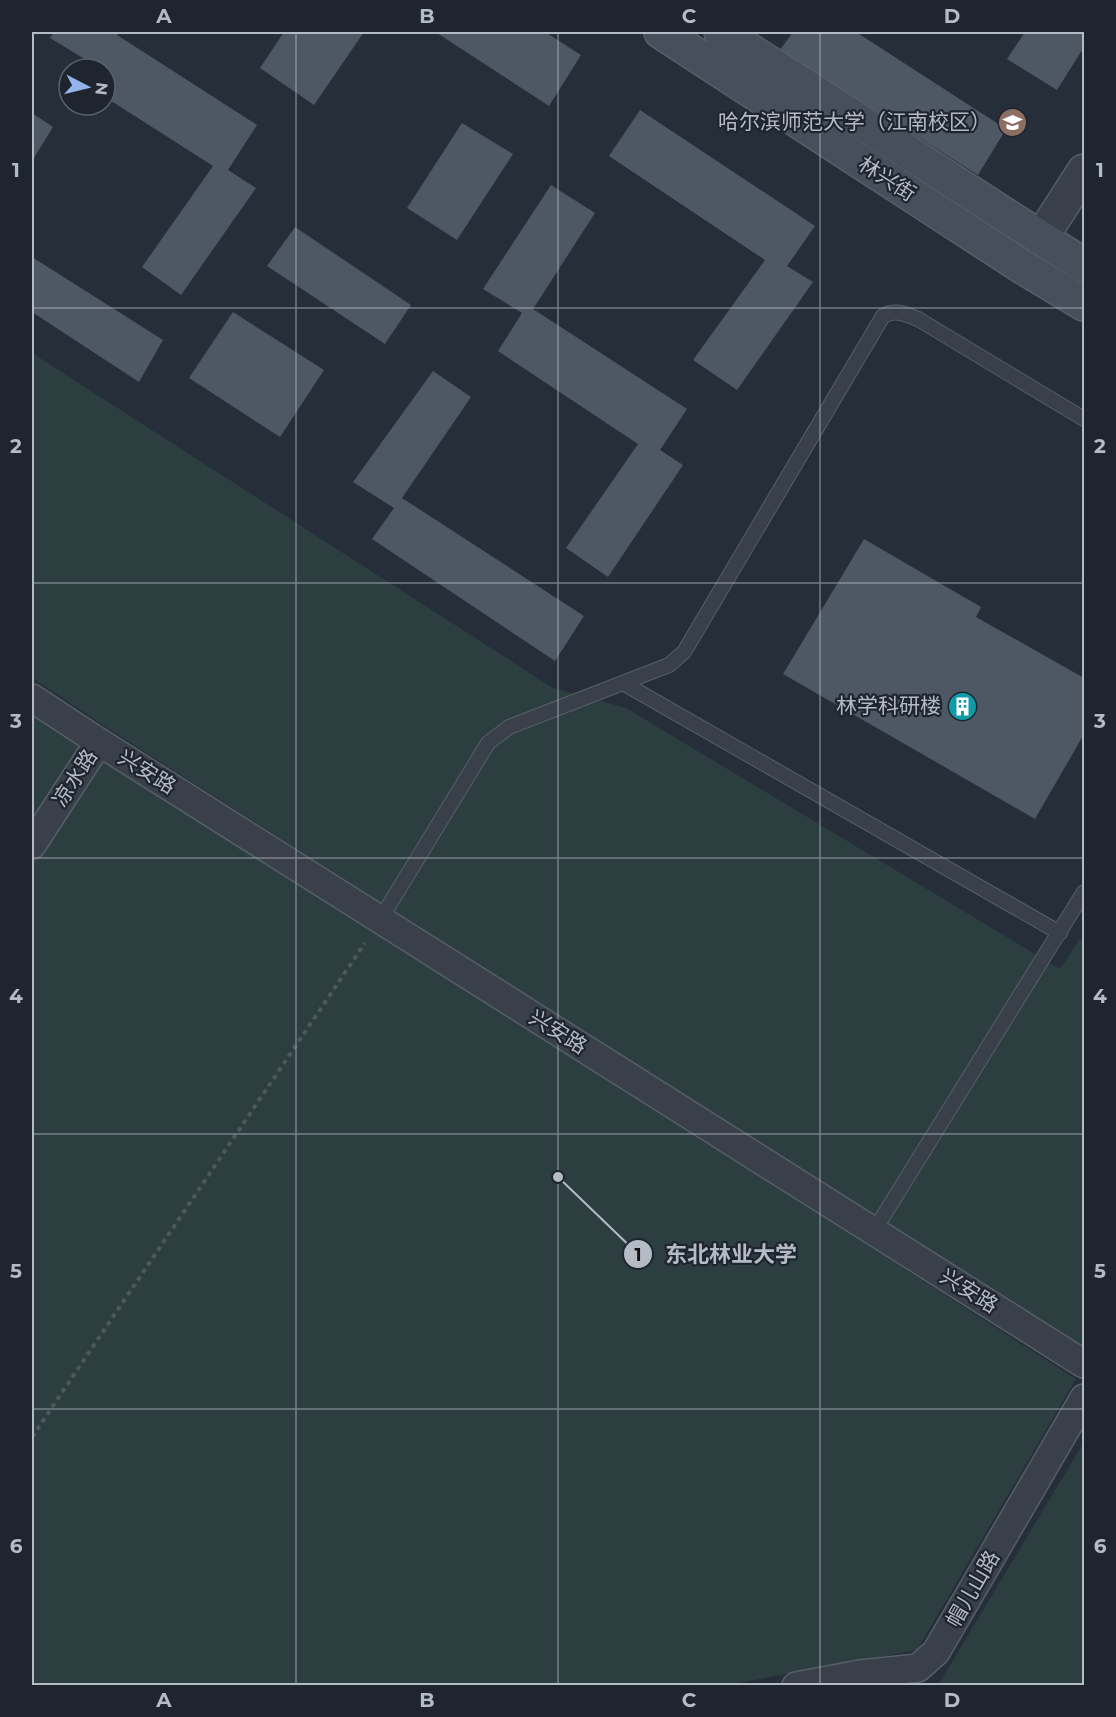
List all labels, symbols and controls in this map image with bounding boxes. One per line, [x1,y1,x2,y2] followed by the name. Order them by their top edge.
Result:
[155,4,172,28] text: A
[419,4,435,28] text: B
[682,4,697,28] text: C
[944,4,960,28] text: D
[57,57,117,117] north arrow
[91,81,112,96] text: N
[996,106,1028,138] school or university icon: 哈尔滨师范大学（江南校区）
[718,109,991,134] place label: 哈尔滨师范大学（江南校区）
[854,151,920,206] street label: 林兴街
[12,158,20,182] text: 1
[1096,158,1104,182] text: 1
[10,434,22,458] text: 2
[1094,434,1106,458] text: 2
[946,690,978,722] building icon: 林学科研楼
[836,693,941,718] place label: 林学科研楼
[9,709,22,733] text: 3
[1093,709,1106,733] text: 3
[114,744,181,799] street label: 兴安路
[47,745,102,811] street label: 凉水路
[9,984,23,1008] text: 4
[1093,984,1107,1008] text: 4
[525,1004,592,1059] street label: 兴安路
[623,1234,809,1274] callout: 东北林业大学
[665,1241,797,1268] text: 东北林业大学
[634,1244,642,1266] text: 1
[10,1259,22,1283] text: 5
[1094,1259,1106,1283] text: 5
[936,1263,1003,1318] street label: 兴安路
[10,1534,23,1558] text: 6
[1094,1534,1107,1558] text: 6
[941,1546,1004,1631] street label: 帽儿山路
[155,1688,172,1712] text: A
[419,1688,435,1712] text: B
[682,1688,697,1712] text: C
[944,1688,960,1712] text: D

